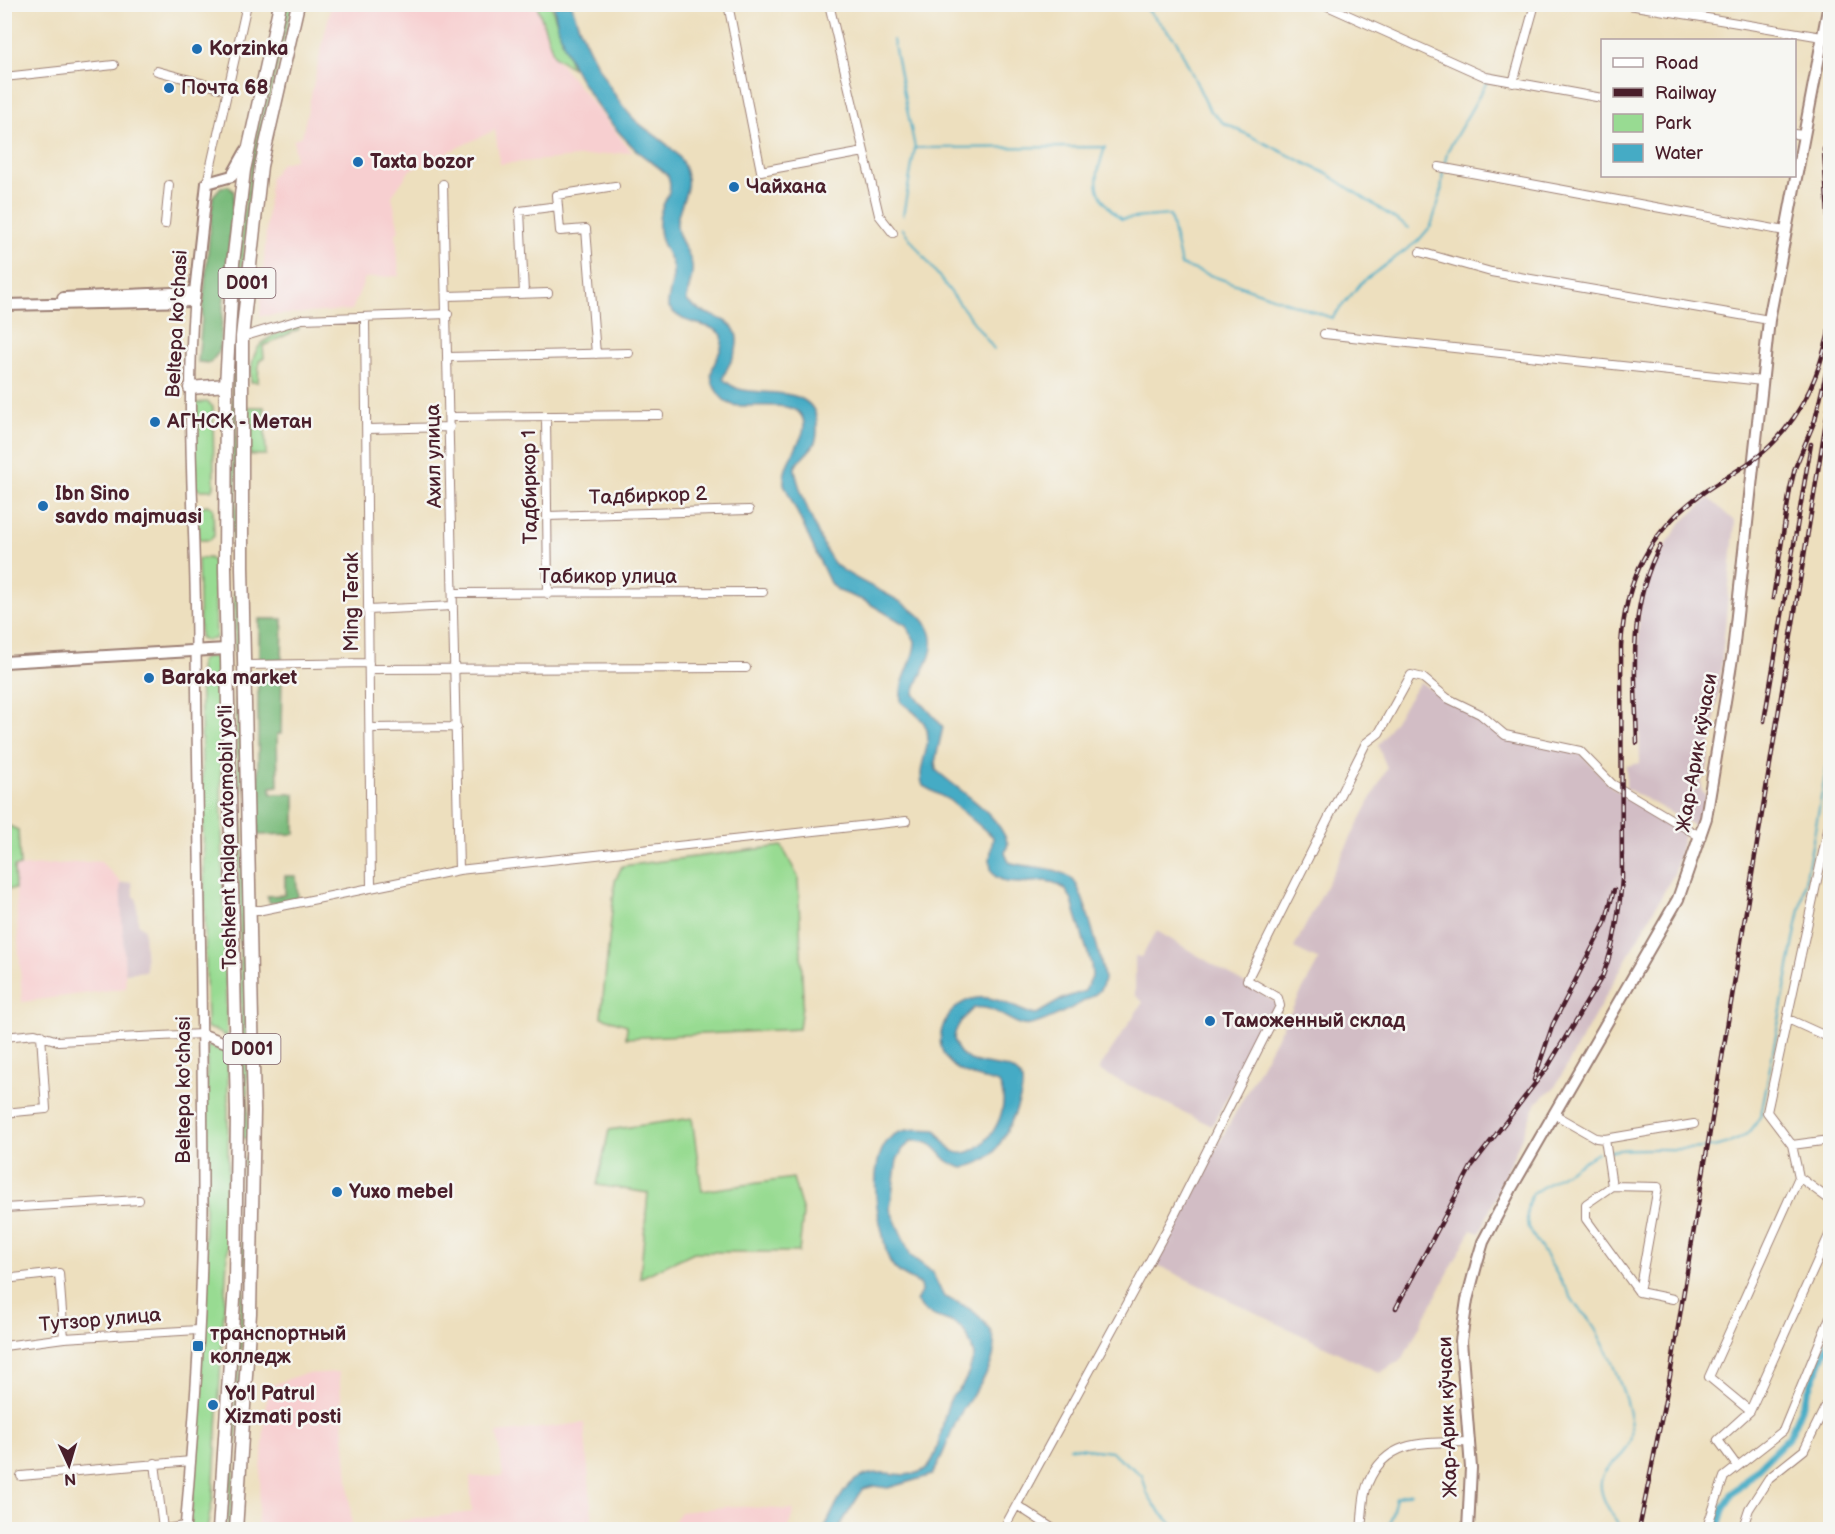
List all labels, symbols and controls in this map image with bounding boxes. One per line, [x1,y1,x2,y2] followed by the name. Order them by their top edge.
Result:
[209,37,289,61] place label: Korzinka
[1601,39,1796,177] legend
[190,42,204,56] marker: Korzinka
[1655,53,1699,74] text: Road
[181,76,268,100] place label: Почта 68
[162,81,176,95] marker: Почта 68
[1655,83,1717,104] text: Railway
[1655,113,1691,134] text: Park
[1655,143,1703,164] text: Water
[370,150,475,174] place label: Taxta bozor
[351,155,365,169] marker: Taxta bozor
[746,175,827,199] place label: Чайхана
[727,180,741,194] marker: Чайхана
[161,249,193,399] street label: Beltepa ko'chasi
[218,268,276,298] road number: D001
[421,403,447,509] street label: Ахил улица
[166,410,312,434] place label: АГНСК - Метан
[148,415,162,429] marker: АГНСК - Метан
[517,430,543,544] street label: Тадбиркор 1
[55,482,202,529] place label: Ibn Sino savdo majmuasi
[589,482,708,510] street label: Тадбиркор 2
[36,499,50,513] marker: Ibn Sino savdo majmuasi
[340,552,364,652] street label: Ming Terak
[539,565,677,589] street label: Табикор улица
[161,666,298,690] place label: Baraka market
[142,671,156,685] marker: Baraka market
[1671,671,1723,835] street label: Жар-Арик кўчаси
[214,704,242,970] street label: Toshkent halqa avtomobil yo'li
[1222,1009,1405,1033] place label: Таможенный склад
[1203,1014,1217,1028] marker: Таможенный склад
[172,1016,196,1164] street label: Beltepa ko'chasi
[224,1034,280,1064] road number: D001
[349,1180,453,1204] place label: Yuxo mebel
[330,1185,344,1199] marker: Yuxo mebel
[38,1303,162,1337] street label: Тутзор улица
[210,1322,346,1369] place label: транспортный колледж
[1433,1336,1463,1498] street label: Жар-Арик кўчаси
[191,1339,205,1353] marker: транспортный колледж
[225,1382,341,1429] place label: Yo'l Patrul Xizmati posti
[206,1398,220,1412] marker: Yo'l Patrul Xizmati posti
[39,1435,99,1495] north arrow
[63,1469,77,1488] text: N

